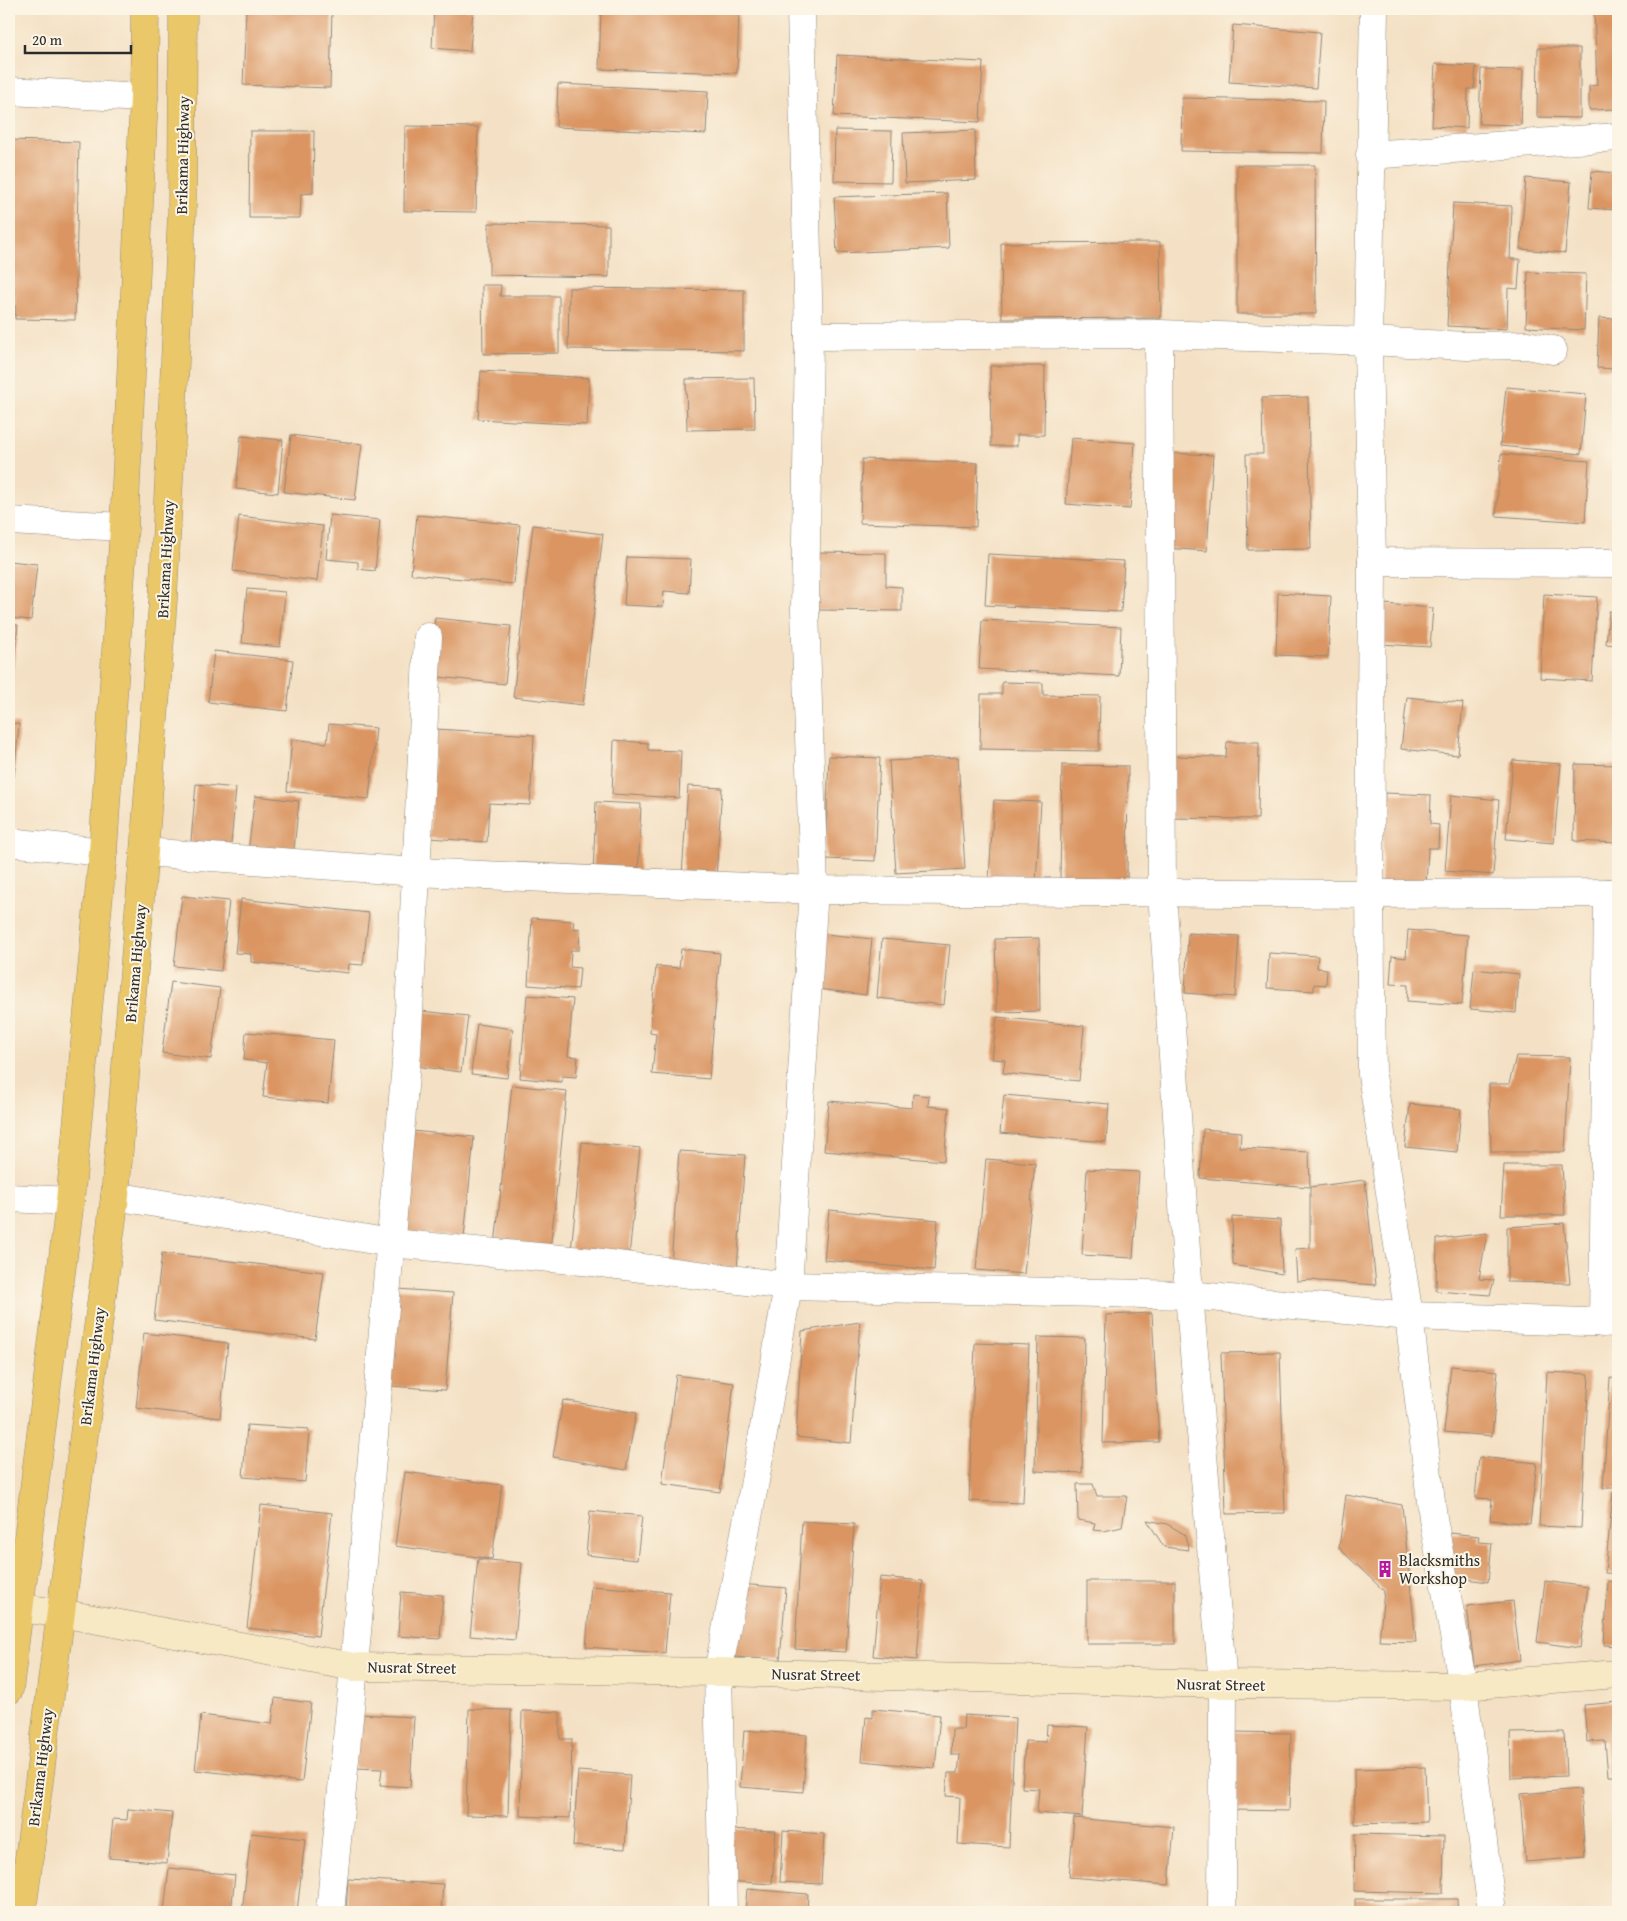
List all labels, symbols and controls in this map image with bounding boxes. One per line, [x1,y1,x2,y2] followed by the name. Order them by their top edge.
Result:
[25,22,131,54] scale bar
[32,29,63,50] text: 20 m
[169,95,195,215] street label: Brikama Highway
[150,499,180,619] street label: Brikama Highway
[118,903,152,1023] street label: Brikama Highway
[73,1306,111,1426] street label: Brikama Highway
[1399,1548,1480,1590] place label: Blacksmiths Workshop
[1375,1559,1395,1579] building icon: Blacksmiths Workshop
[367,1654,457,1680] street label: Nusrat Street
[771,1661,861,1687] street label: Nusrat Street
[1176,1671,1266,1697] street label: Nusrat Street
[21,1707,59,1827] street label: Brikama Highway

